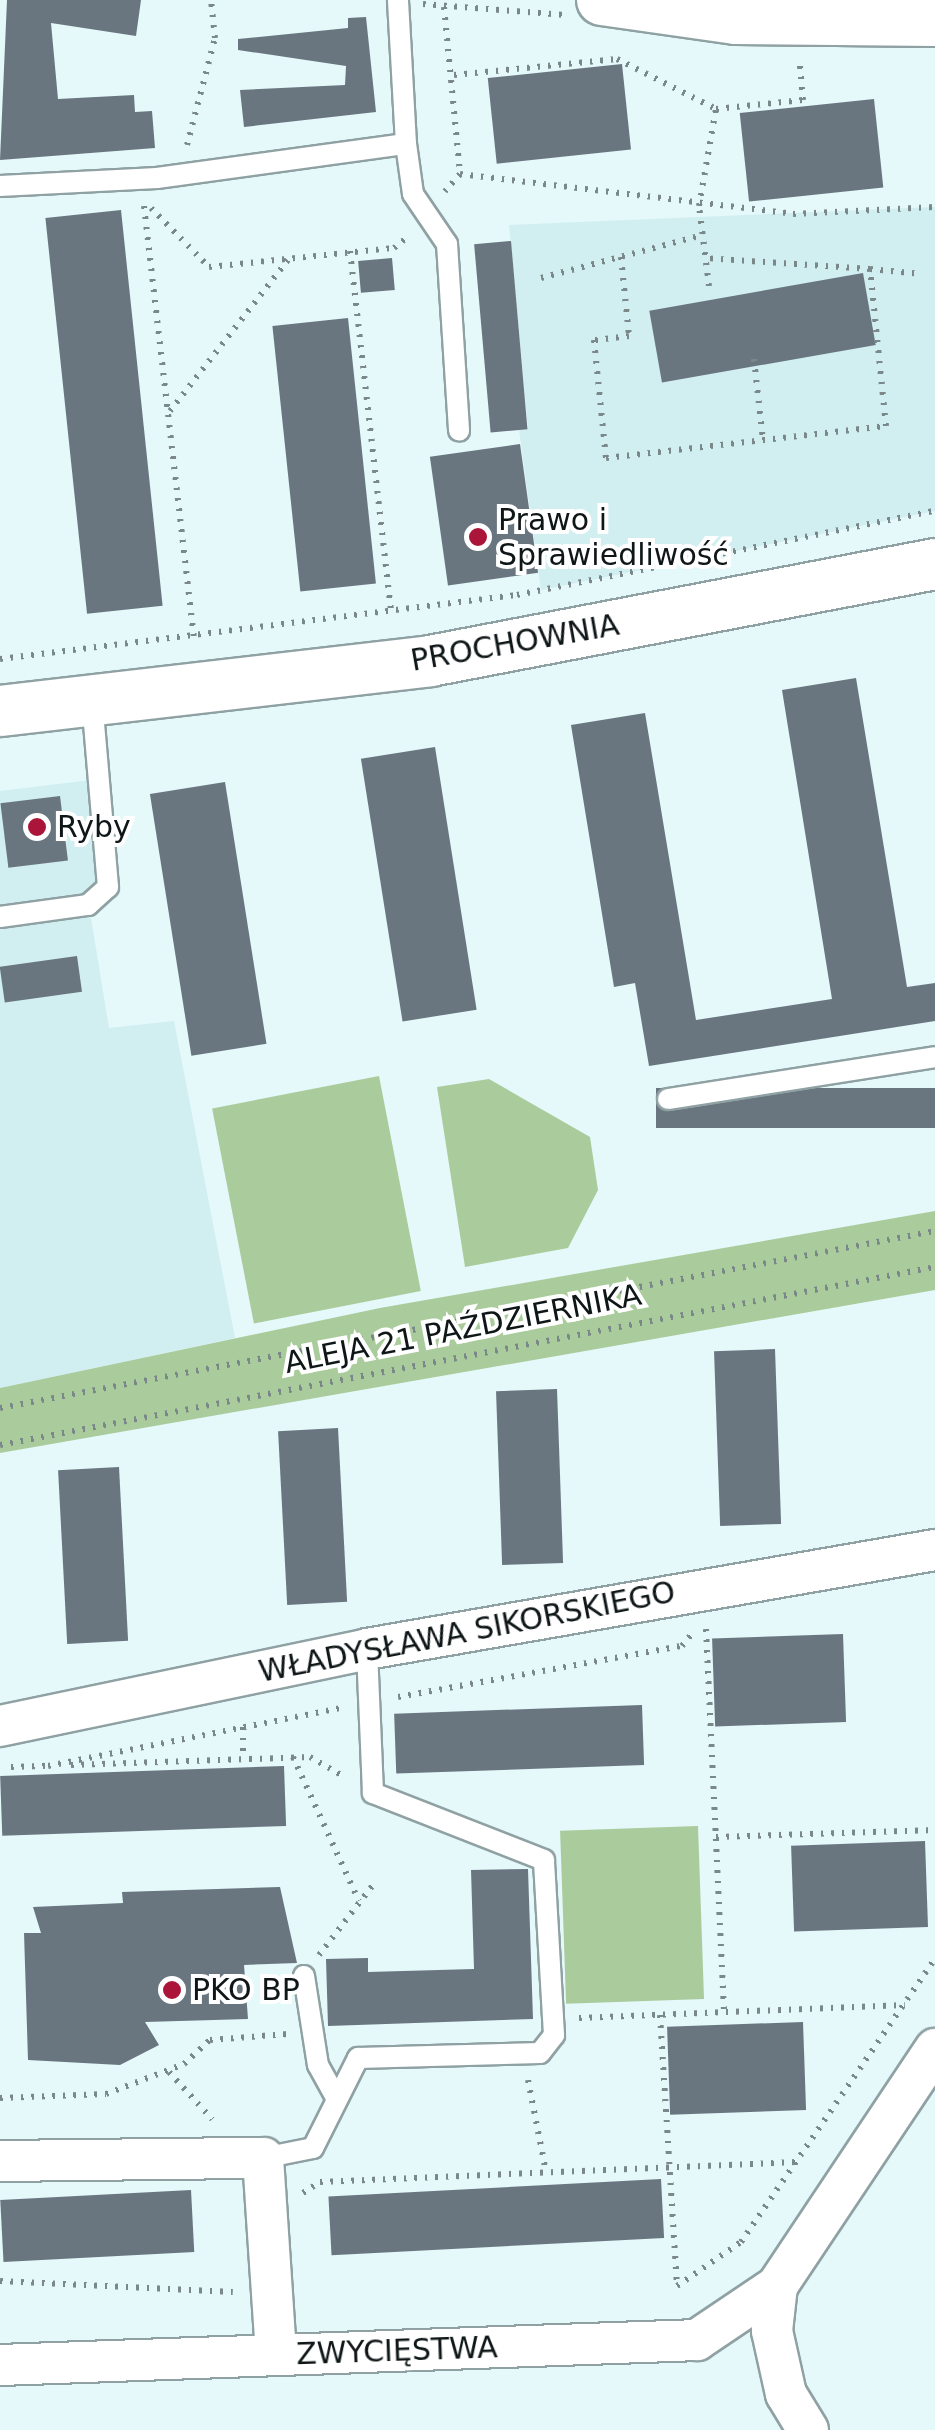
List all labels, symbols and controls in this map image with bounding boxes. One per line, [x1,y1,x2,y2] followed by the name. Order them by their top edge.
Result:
[498,502,729,572] place label: Prawo i Sprawiedliwość
[467,526,489,548] marker: Prawo i Sprawiedliwość
[408,607,622,679] street label: PROCHOWNIA
[57,809,131,845] place label: Ryby
[26,816,48,838] marker: Ryby
[282,1277,644,1381] street label: ALEJA 21 PAŹDZIERNIKA
[256,1574,678,1690] street label: WŁADYSŁAWA SIKORSKIEGO
[192,1972,300,2008] place label: PKO BP
[161,1979,183,2001] marker: PKO BP
[296,2329,498,2373] street label: ZWYCIĘSTWA

